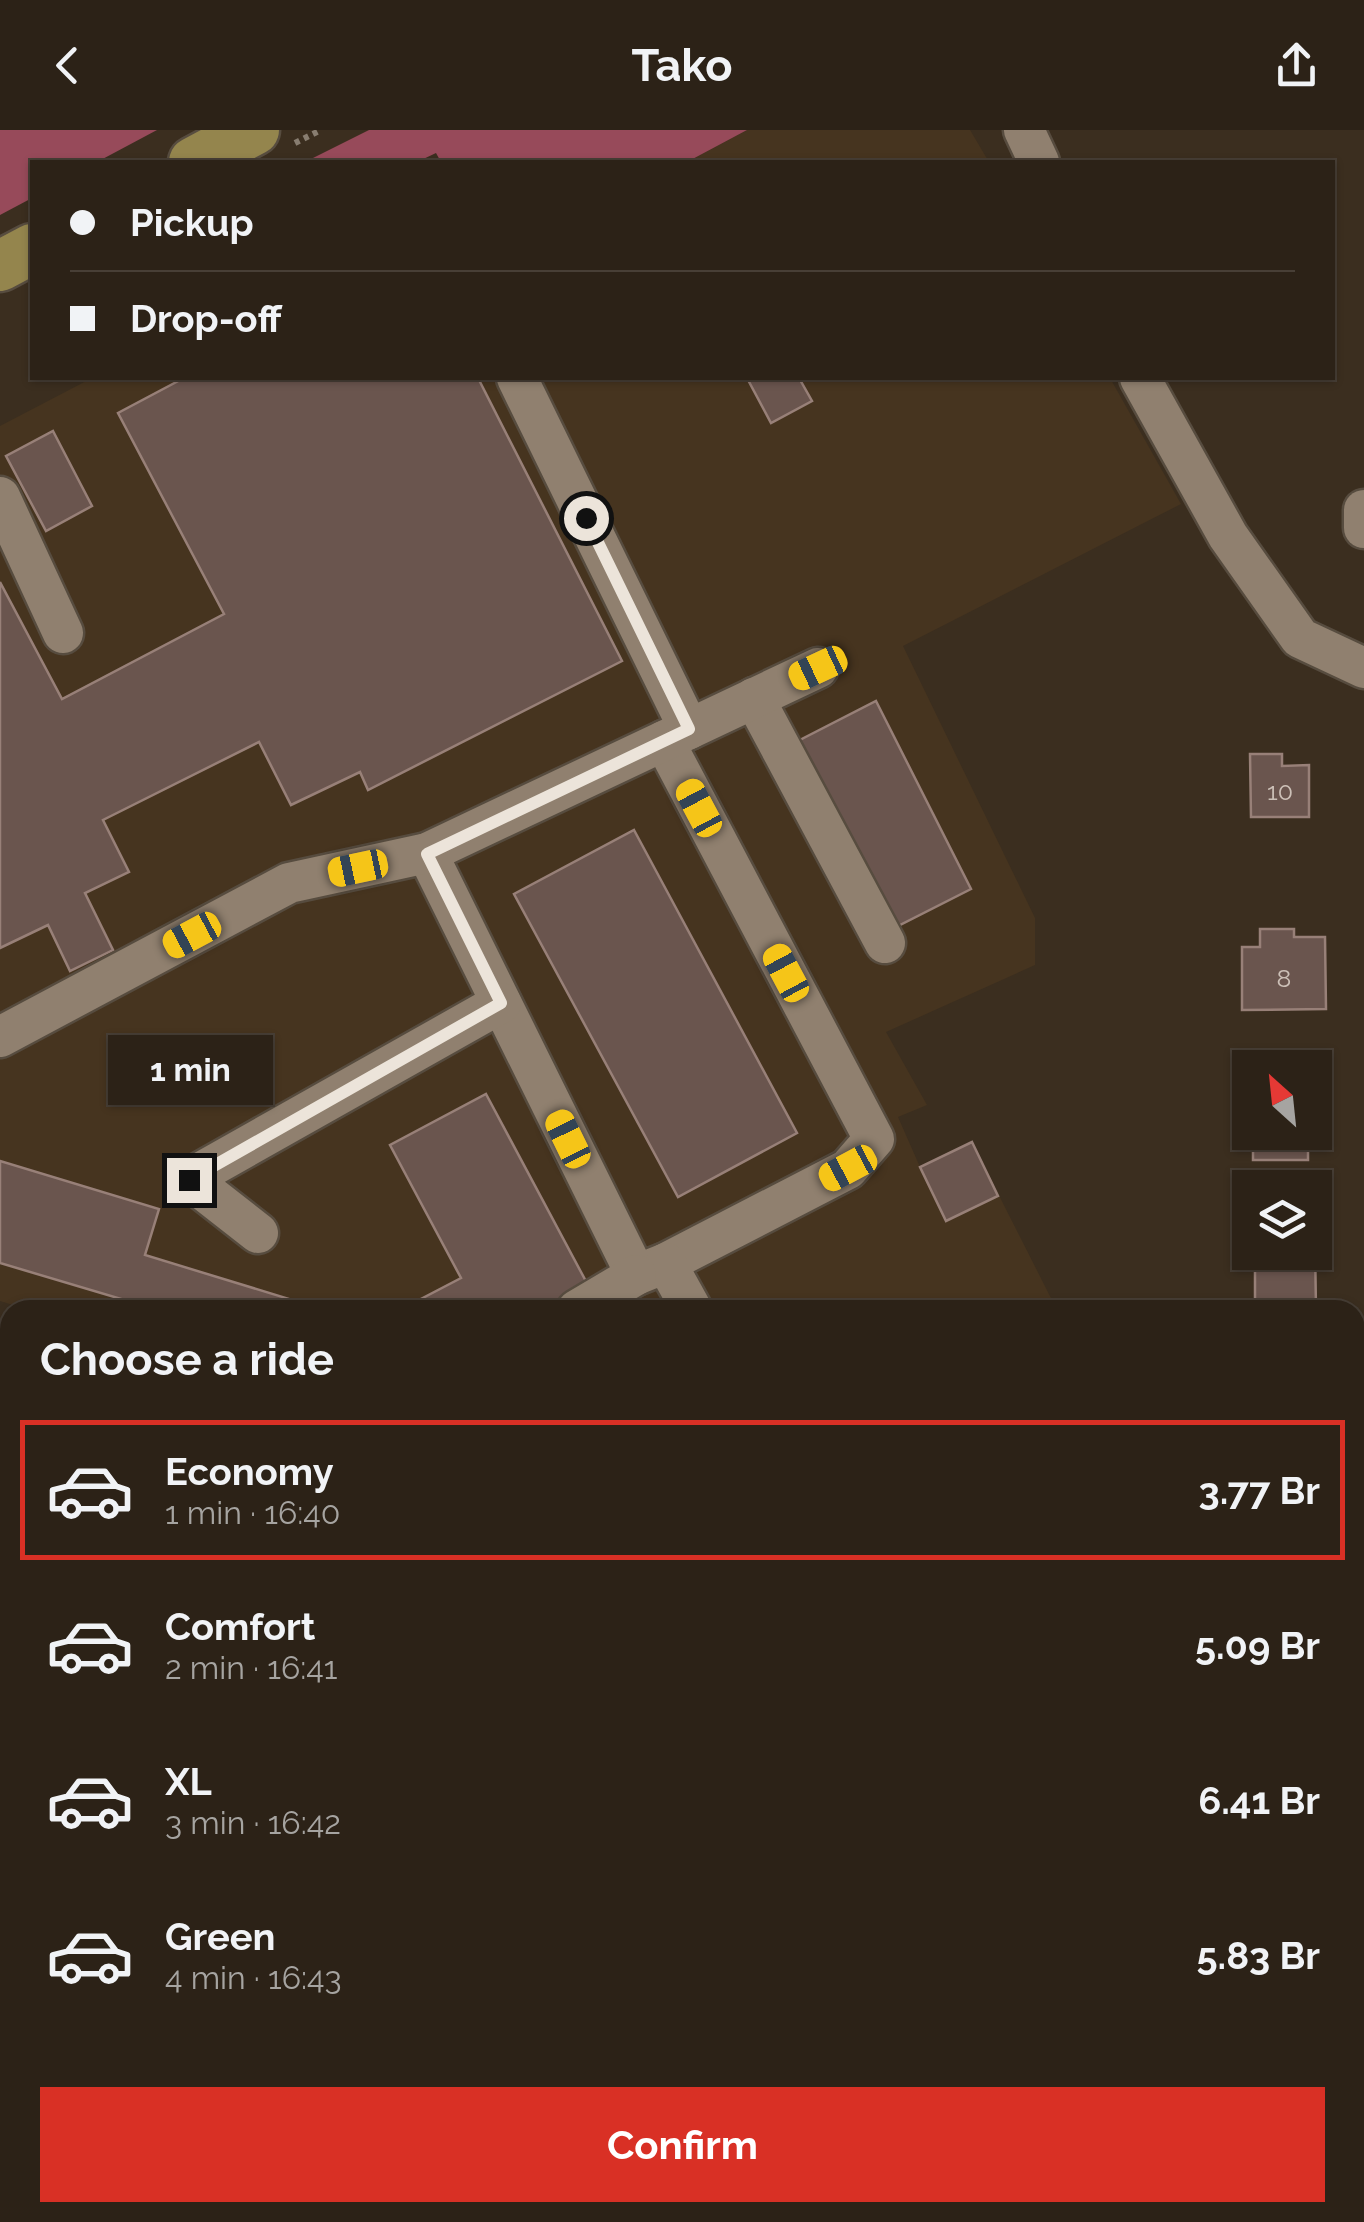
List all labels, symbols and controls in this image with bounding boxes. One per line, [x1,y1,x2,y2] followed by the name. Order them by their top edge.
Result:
[40,38,95,93] icon: back
[1269,38,1324,93] icon: share
[631,39,733,92] text: Tako
[130,200,254,245] text: Pickup
[130,296,282,341] text: Drop-off
[564,496,609,541] route start
[784,642,852,694] car
[672,774,726,842] car
[1267,776,1293,806] house number: 10
[326,847,390,889] car
[158,908,226,962] car
[759,939,813,1007] car
[1277,963,1291,993] house number: 8
[106,1035,272,1105] callout: 1 min
[1232,1050,1332,1150] north arrow
[1232,1050,1332,1270] map controls
[150,1051,231,1088] text: 1 min
[541,1105,595,1173] car
[814,1141,882,1195] car
[167,1158,212,1203] route end
[1232,1170,1332,1270] button: layers
[40,1333,334,1386] text: Choose a ride
[45,1445,135,1535] icon: car
[165,1449,334,1494] text: Economy
[1198,1468,1320,1513] text: 3.77 Br
[165,1494,340,1531] text: 1 min · 16:40
[45,1600,135,1690] icon: car
[165,1604,315,1649] text: Comfort
[1195,1623,1320,1668] text: 5.09 Br
[165,1649,337,1686] text: 2 min · 16:41
[45,1755,135,1845] icon: car
[165,1759,212,1804] text: XL
[1198,1778,1320,1823] text: 6.41 Br
[165,1804,341,1841] text: 3 min · 16:42
[45,1910,135,2000] icon: car
[165,1914,275,1959] text: Green
[1197,1933,1320,1978] text: 5.83 Br
[165,1959,342,1996] text: 4 min · 16:43
[40,2087,1325,2202] button: Confirm

